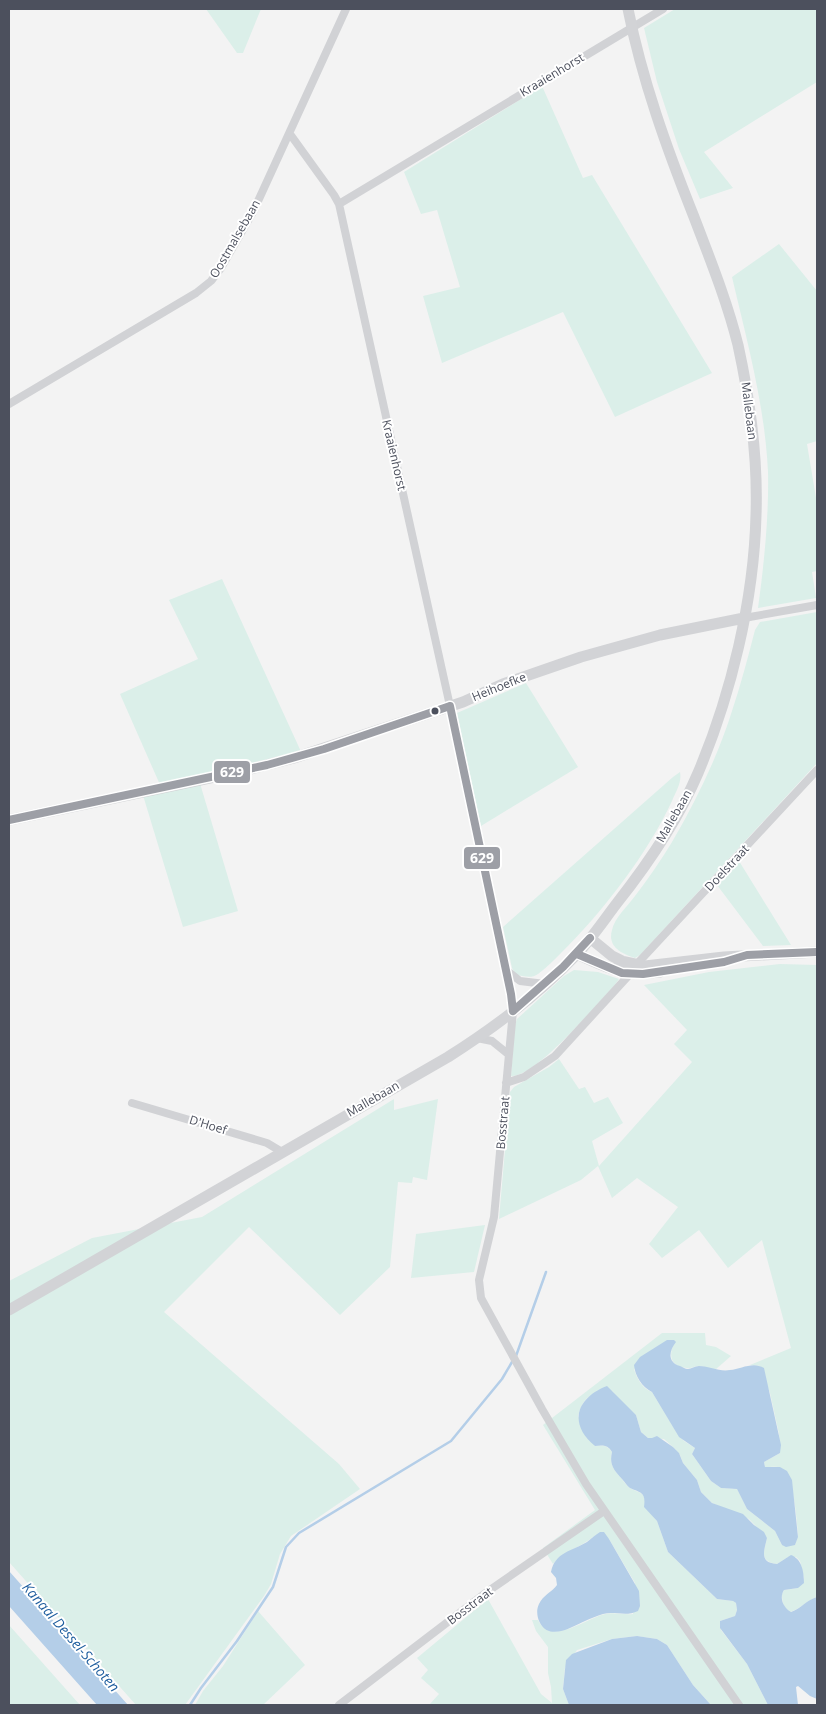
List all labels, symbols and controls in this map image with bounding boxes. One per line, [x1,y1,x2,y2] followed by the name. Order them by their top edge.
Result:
[516,49,587,100] street label: Kraaienhorst
[205,196,264,281] street label: Oostmalsebaan
[738,381,761,441] street label: Mallebaan
[378,418,411,492] street label: Kraaienhorst
[469,668,529,705] street label: Heihoefke
[430,706,440,716] unlabelled marker
[213,760,251,784] line badge: 629
[220,762,244,781] text: 629
[652,786,696,845] street label: Mallebaan
[701,841,753,895] street label: Doelstraat
[463,846,501,870] line badge: 629
[470,848,494,867] text: 629
[343,1077,402,1121] street label: Mallebaan
[492,1096,513,1150] street label: Bosstraat
[187,1111,230,1139] street label: D'Hoef
[19,1578,124,1695] water label: Kanaal Dessel-Schoten
[443,1583,496,1628] street label: Bosstraat

